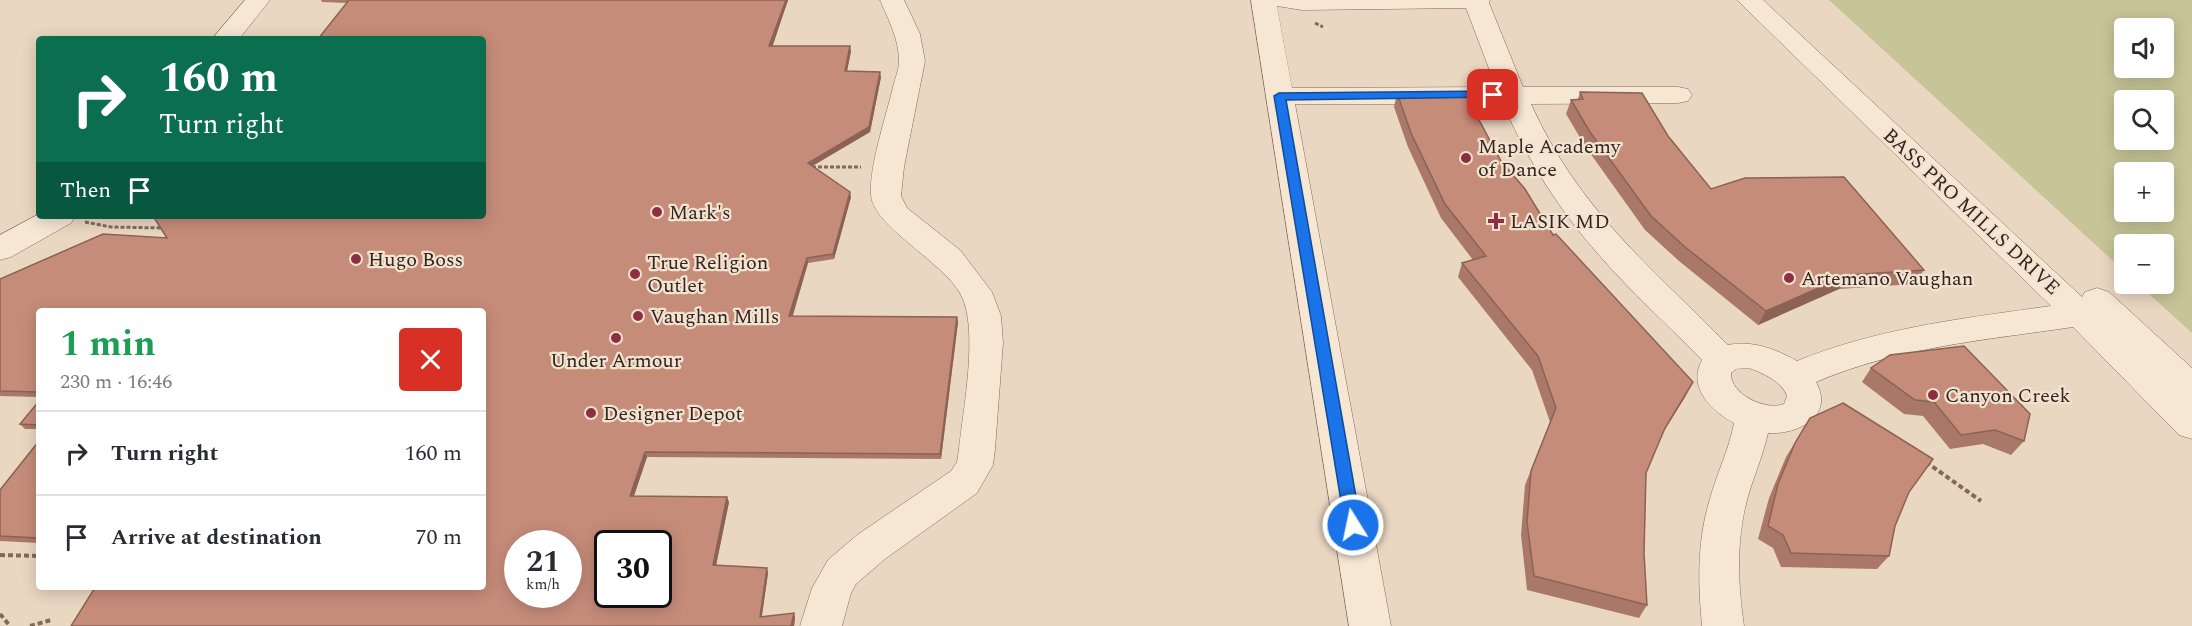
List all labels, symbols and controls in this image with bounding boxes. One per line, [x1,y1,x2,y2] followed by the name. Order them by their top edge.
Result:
[2114,18,2174,294] map controls
[2114,18,2174,78] button: sound
[159,47,278,110] text: 160 m
[60,60,138,138] icon: right
[1467,69,1518,120] pin
[1476,78,1509,111] icon: arrive
[2114,90,2174,150] button: search
[159,104,284,146] text: Turn right
[1876,121,2067,302] street label: BASS PRO MILLS DRIVE
[1478,132,1622,185] place label: Maple Academy of Dance
[1459,151,1473,165] marker: Maple Academy of Dance
[2114,162,2174,222] button: +
[60,174,111,207] text: Then
[123,174,156,207] icon: arrive
[669,198,731,228] place label: Mark's
[650,205,664,219] marker: Mark's
[1510,207,1610,237] place label: LASIK MD
[1487,212,1505,230] marker: LASIK MD
[2114,234,2174,294] button: −
[368,245,463,275] place label: Hugo Boss
[647,248,768,301] place label: True Religion Outlet
[349,252,363,266] marker: Hugo Boss
[1801,264,1974,294] place label: Artemano Vaughan
[628,267,642,281] marker: True Religion Outlet
[1782,271,1796,285] marker: Artemano Vaughan
[650,302,779,332] place label: Vaughan Mills
[631,309,645,323] marker: Vaughan Mills
[60,317,156,372] text: 1 min
[399,328,462,391] button: close
[609,331,623,345] marker: Under Armour
[550,346,682,376] place label: Under Armour
[60,367,172,397] text: 230 m · 16:46
[1945,381,2071,411] place label: Canyon Creek
[1926,388,1940,402] marker: Canyon Creek
[603,399,743,429] place label: Designer Depot
[584,406,598,420] marker: Designer Depot
[60,437,93,470] icon: right
[111,437,218,470] text: Turn right
[405,437,462,470] text: 160 m
[1321,493,1385,557] position arrow
[60,521,93,554] icon: arrive
[111,521,322,554] text: Arrive at destination
[416,521,462,554] text: 70 m
[594,530,672,608] speed limit sign: 30
[526,539,560,585] text: 21
[526,573,560,596] text: km/h

